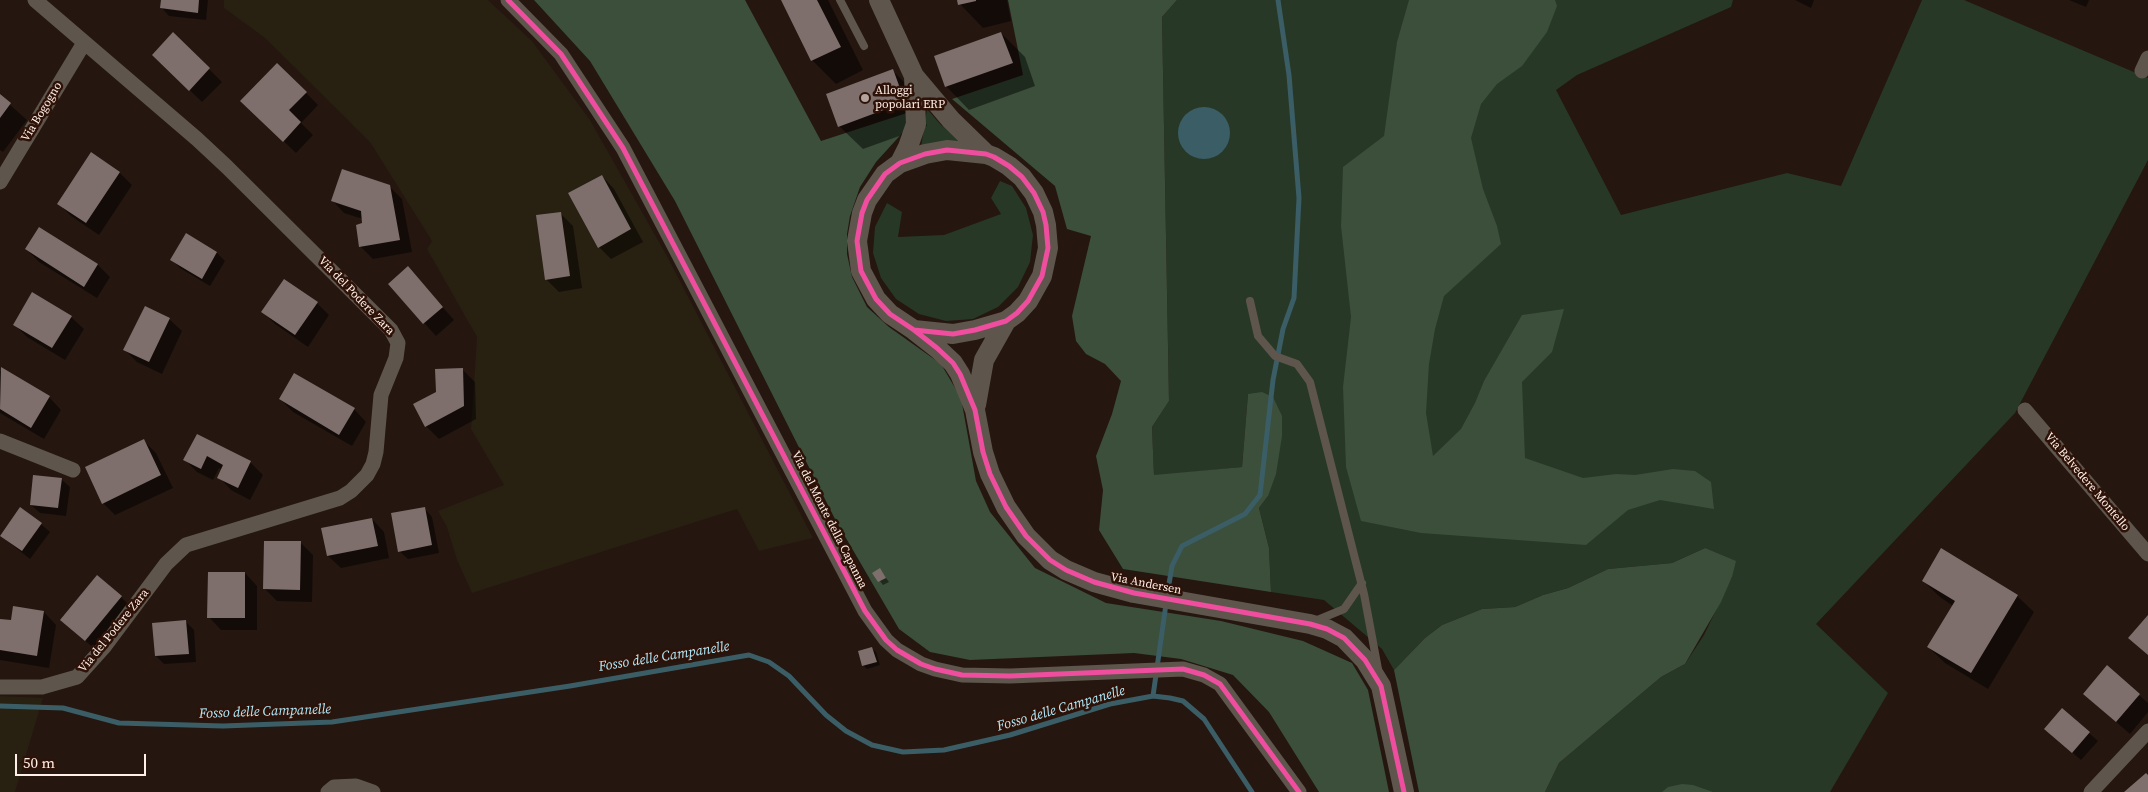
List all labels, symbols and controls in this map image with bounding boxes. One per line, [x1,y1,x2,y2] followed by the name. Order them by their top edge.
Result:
[19,80,65,144] street label: Via Bogogno
[875,84,945,112] place label: Alloggi popolari ERP
[859,92,871,104] marker: Alloggi popolari ERP
[315,254,397,338] street label: Via del Podere Zara
[2042,430,2132,534] street label: Via Belvedere Montello
[788,449,870,591] street label: Via del Monte della Capanna
[1109,570,1183,598] street label: Via Andersen
[76,586,152,676] street label: Via del Podere Zara
[597,638,731,676] water label: Fosso delle Campanelle
[995,683,1127,735] water label: Fosso delle Campanelle
[199,701,331,723] water label: Fosso delle Campanelle
[18,744,149,776] scale bar
[23,752,55,773] text: 50 m

